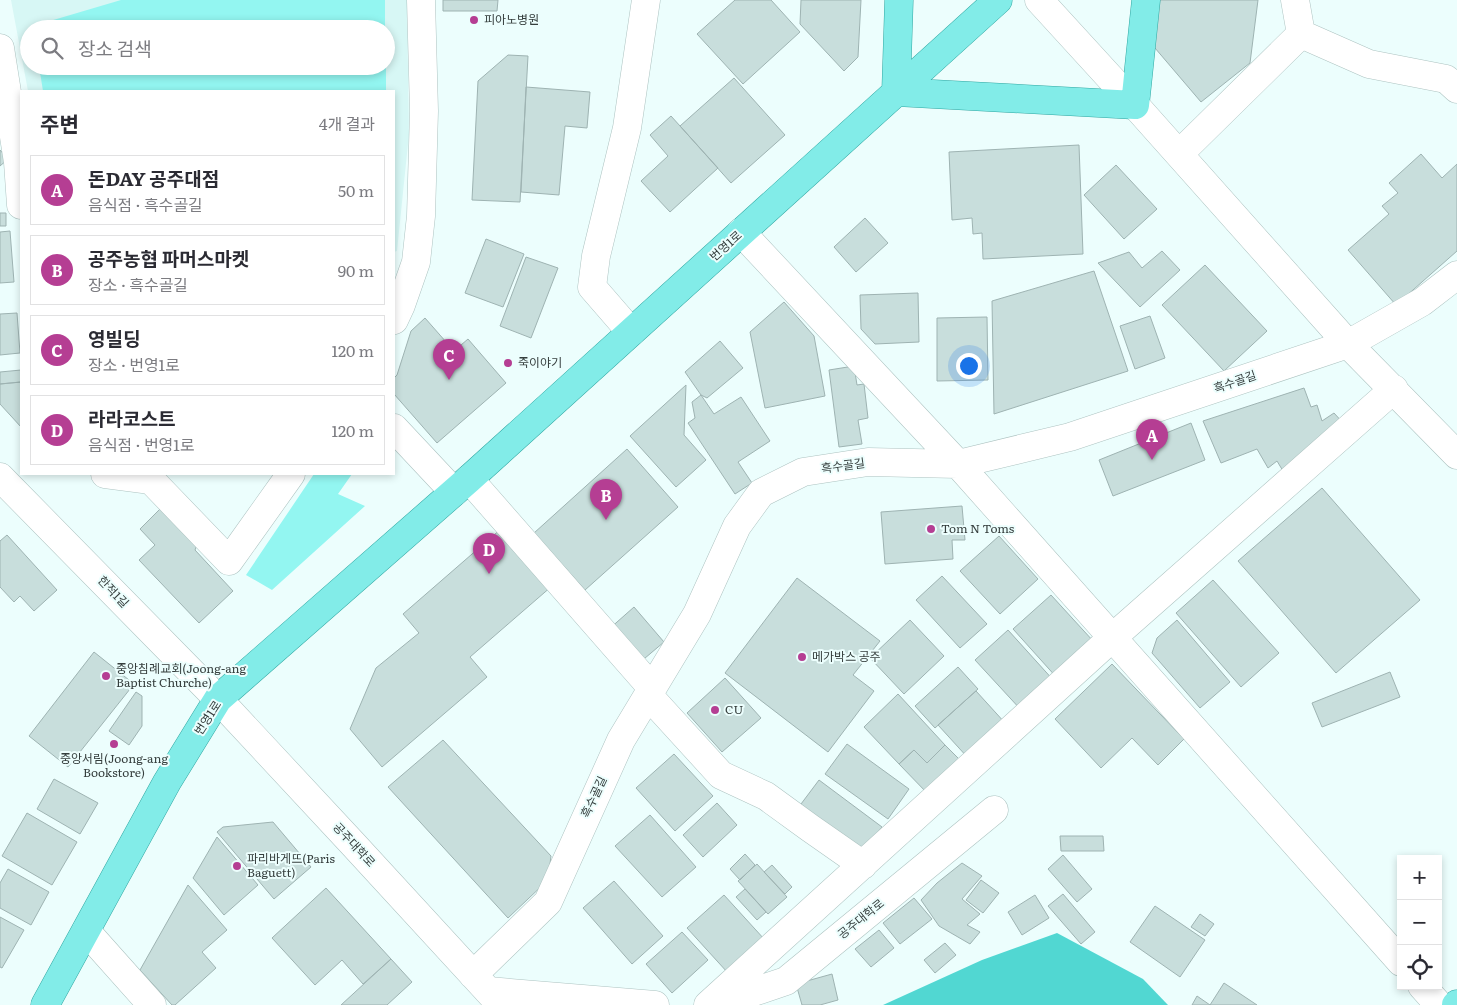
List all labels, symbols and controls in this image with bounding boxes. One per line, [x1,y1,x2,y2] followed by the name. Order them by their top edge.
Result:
[484,10,539,28] place label: 피아노병원
[468,14,480,26] marker: 피아노병원
[20,20,395,75] search box
[38,34,66,62] icon: search
[78,34,152,62] text: 장소 검색
[40,107,79,138] text: 주변
[319,111,375,135] text: 4개 결과
[88,164,219,192] text: 돈DAY 공주대점
[51,178,63,202] text: A
[338,178,374,202] text: 50 m
[88,192,203,216] text: 음식점 · 흑수골길
[705,226,745,265] street label: 번영1로
[88,244,249,272] text: 공주농협 파머스마켓
[51,258,63,282] text: B
[338,258,374,282] text: 90 m
[88,272,188,296] text: 장소 · 흑수골길
[88,324,140,352] text: 영빌딩
[51,338,63,362] text: C
[331,338,374,362] text: 120 m
[433,339,465,380] pin: C
[88,352,180,376] text: 장소 · 번영1로
[518,353,562,371] place label: 죽이야기
[956,353,982,379] your location
[502,357,514,369] marker: 죽이야기
[1211,365,1258,397] street label: 흑수골길
[88,404,175,432] text: 라라코스트
[51,418,63,442] text: D
[331,418,374,442] text: 120 m
[1136,419,1168,460] pin: A
[88,432,195,456] text: 음식점 · 번영1로
[820,453,866,477] street label: 흑수골길
[590,479,622,520] pin: B
[941,519,1015,537] place label: Tom N Toms
[925,523,937,535] marker: Tom N Toms
[473,533,505,574] pin: D
[94,571,133,611] street label: 한적1길
[812,647,881,665] place label: 메가박스 공주
[796,651,808,663] marker: 메가박스 공주
[116,659,247,691] place label: 중앙침례교회(Joong-ang Baptist Churche)
[100,670,112,682] marker: 중앙침례교회(Joong-ang Baptist Churche)
[189,697,225,738] street label: 번영1로
[725,700,743,718] place label: CU
[709,704,721,716] marker: CU
[108,738,120,750] marker: 중앙서림(Joong-ang Bookstore)
[60,749,168,781] place label: 중앙서림(Joong-ang Bookstore)
[576,773,611,820] street label: 흑수골길
[329,818,380,871] street label: 공주대학로
[247,849,335,881] place label: 파리바게뜨(Paris Baguett)
[1397,855,1442,990] map controls
[1397,855,1442,900] button: +
[231,860,243,872] marker: 파리바게뜨(Paris Baguett)
[833,894,887,943] street label: 공주대학로
[1397,900,1442,945] button: −
[1397,945,1442,990] button: locate

